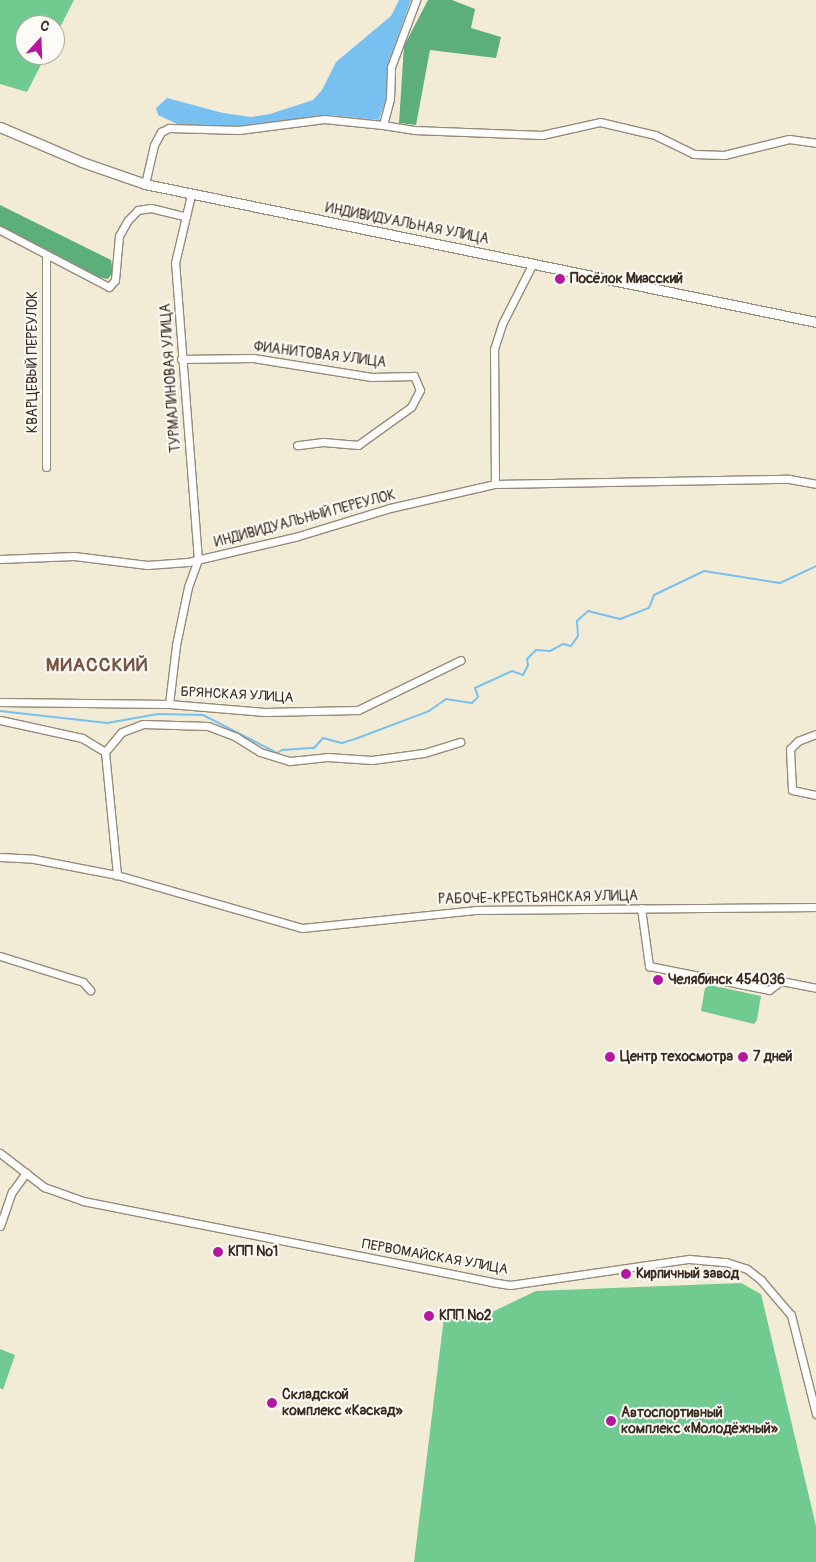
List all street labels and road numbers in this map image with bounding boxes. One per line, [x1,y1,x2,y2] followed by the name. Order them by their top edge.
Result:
[324,200,490,248] street label: ИНДИВИДУАЛЬНАЯ УЛИЦА
[25,291,41,433] street label: КВАРЦЕВЫЙ ПЕРЕУЛОК
[157,303,185,453] street label: ТУРМАЛИНОВАЯ УЛИЦА
[253,339,387,371] street label: ФИАНИТОВАЯ УЛИЦА
[212,487,398,551] street label: ИНДИВИДУАЛЬНЫЙ ПЕРЕУЛОК
[180,684,294,706] street label: БРЯНСКАЯ УЛИЦА
[438,888,638,908] street label: РАБОЧЕ-КРЕСТЬЯНСКАЯ УЛИЦА
[361,1236,509,1278] street label: ПЕРВОМАЙСКАЯ УЛИЦА

